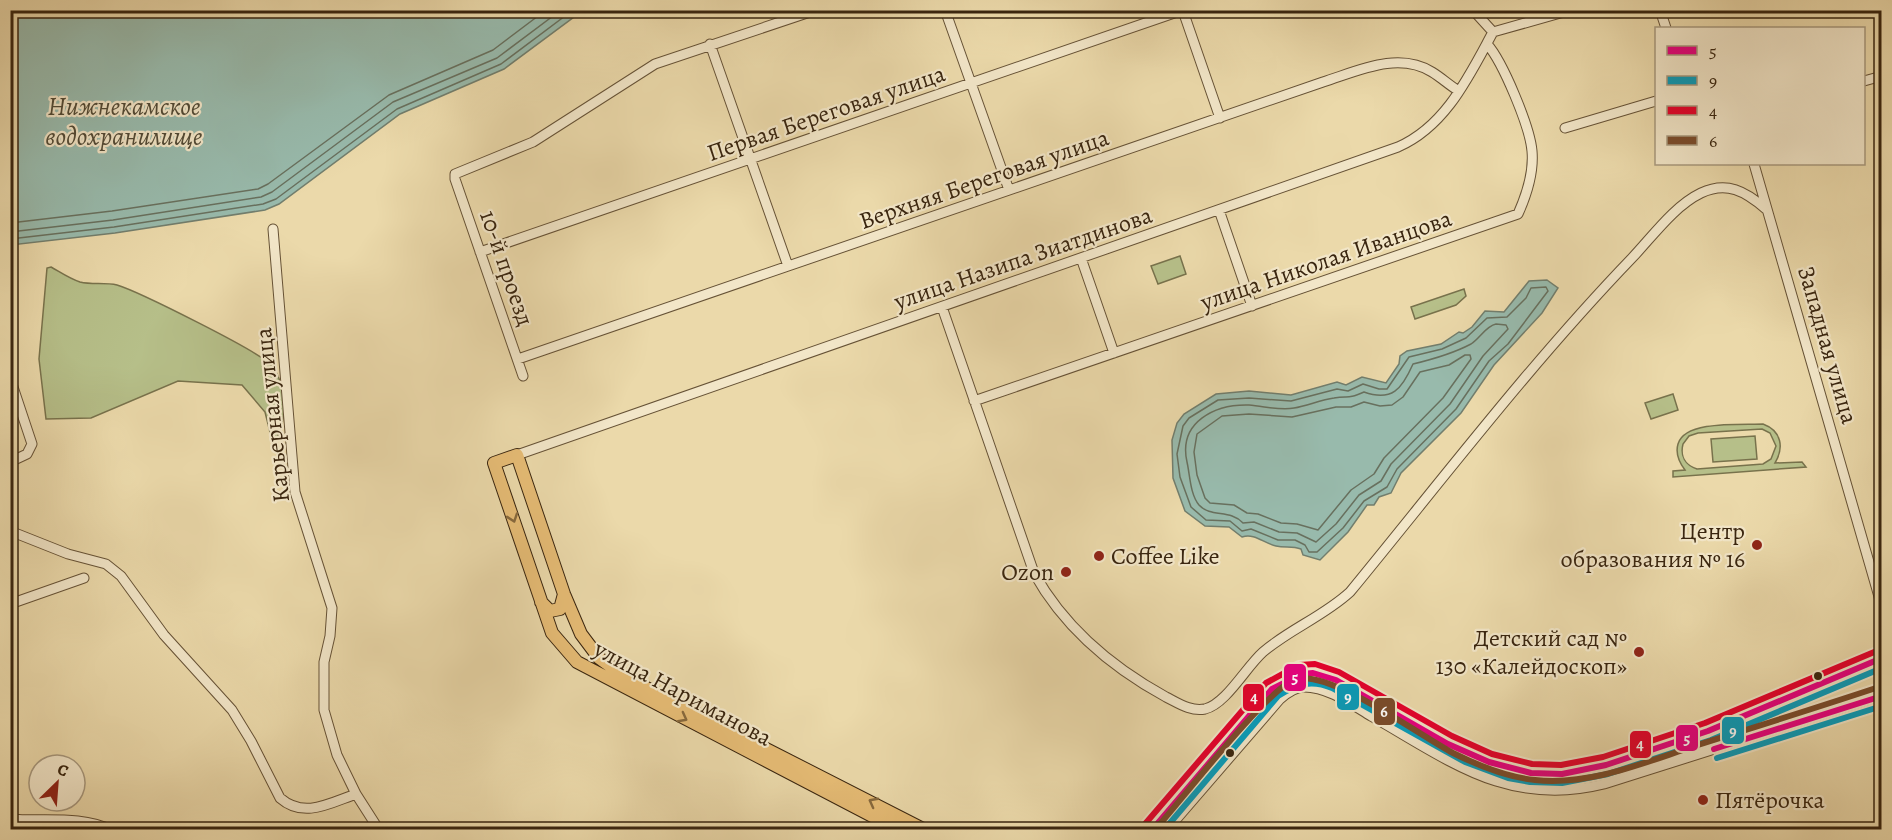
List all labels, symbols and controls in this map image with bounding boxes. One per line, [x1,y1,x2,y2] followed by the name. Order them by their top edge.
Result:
[1655,27,1865,165] legend
[1709,39,1717,63] text: 5
[703,57,949,169] street label: Первая Береговая улица
[1709,69,1717,93] text: 9
[45,89,203,154] water label: Нижнекамское водохранилище
[1709,99,1717,123] text: 4
[855,121,1113,237] street label: Верхняя Береговая улица
[1709,129,1717,153] text: 6
[889,199,1156,318] street label: улица Назипа Зиатдинова
[1195,202,1456,318] street label: улица Николая Иванцова
[472,206,542,330] street label: 10-й проезд
[1790,262,1866,428] street label: Западная улица
[247,326,297,504] street label: Карьерная улица
[506,512,518,523] one-way arrow
[1560,515,1745,575] place label: Центр образования № 16
[1750,538,1764,552] marker: Центр образования № 16
[1111,540,1220,572] place label: Coffee Like
[1092,549,1106,563] marker: Coffee Like
[1001,556,1054,588] place label: Ozon
[1059,565,1073,579] marker: Ozon
[1436,622,1627,682] place label: Детский сад № 130 «Калейдоскоп»
[588,632,778,753] street label: улица Нариманова
[1632,645,1646,659] marker: Детский сад № 130 «Калейдоскоп»
[1283,663,1307,692] line badge: 5
[1292,667,1299,689] text: 5
[1812,670,1824,682] unlabelled marker
[1242,683,1265,712] line badge: 4
[1336,683,1360,711] line badge: 9
[1250,687,1258,709] text: 4
[1344,687,1352,709] text: 9
[1373,697,1396,726] line badge: 6
[1380,701,1388,723] text: 6
[676,711,687,722] one-way arrow
[1721,716,1745,745] line badge: 9
[1729,721,1737,743] text: 9
[1675,724,1699,752] line badge: 5
[1684,728,1691,750] text: 5
[1629,730,1652,759] line badge: 4
[1636,734,1644,756] text: 4
[1224,747,1236,759] unlabelled marker
[27,753,87,813] north arrow
[54,758,72,782] text: С
[1715,784,1825,816] place label: Пятёрочка
[1696,793,1710,807] marker: Пятёрочка
[869,798,879,809] one-way arrow

